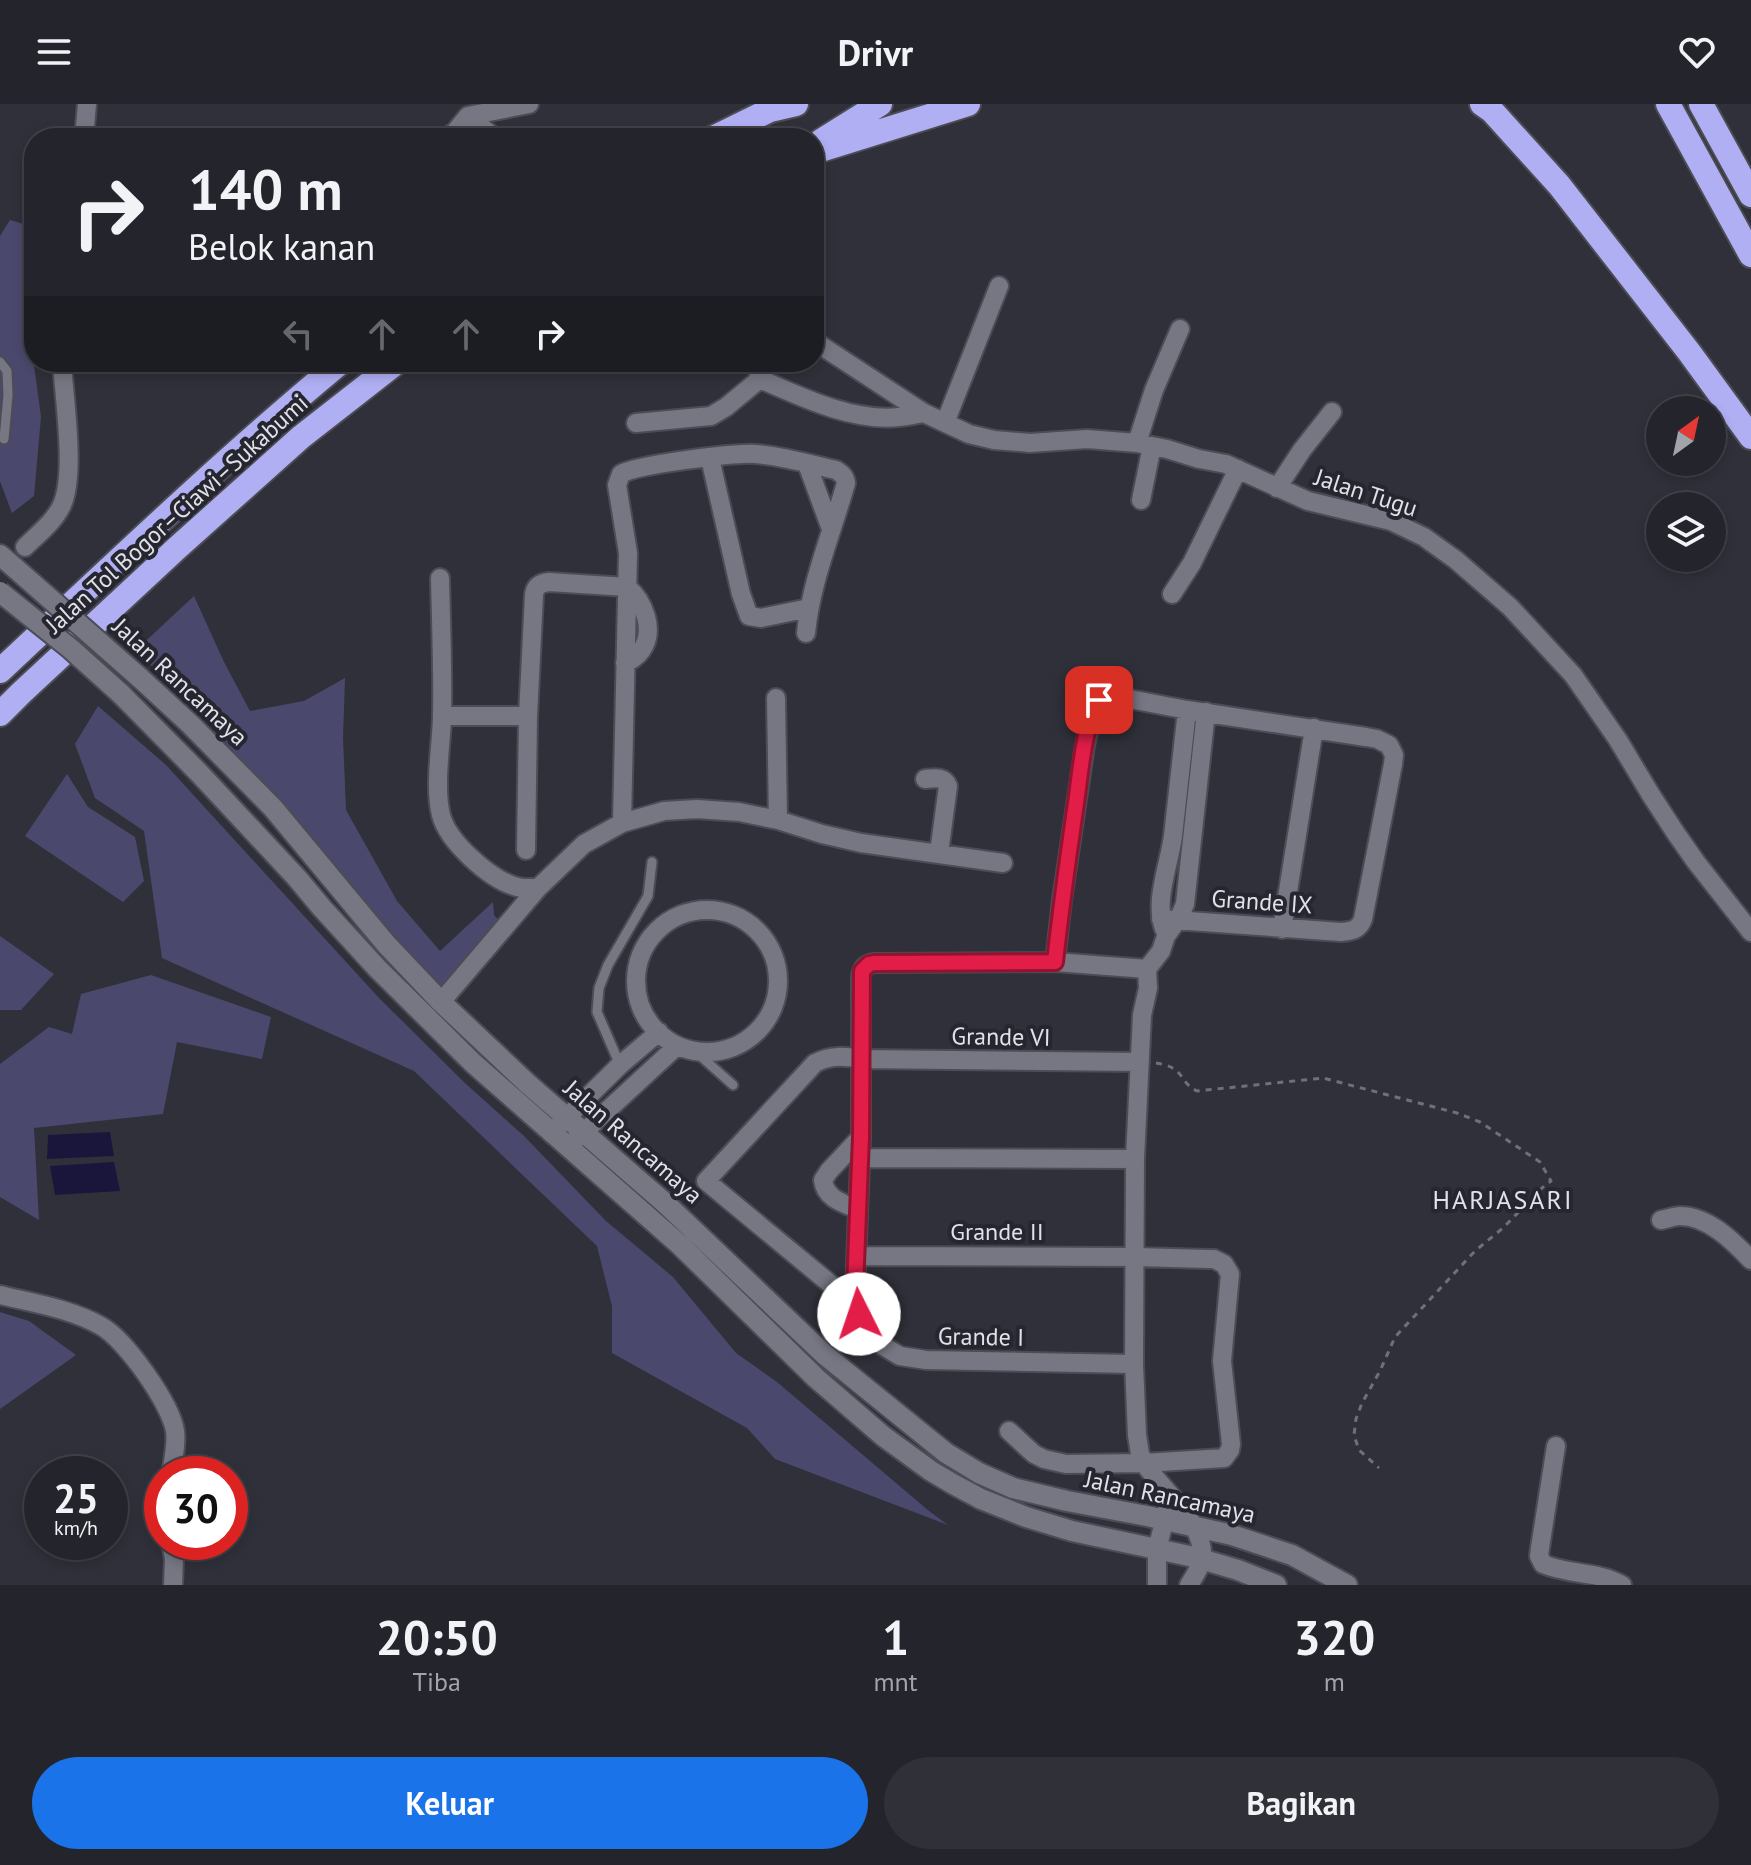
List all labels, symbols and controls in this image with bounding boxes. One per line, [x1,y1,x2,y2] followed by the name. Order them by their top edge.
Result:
[838,29,913,76] text: Drivr
[32,30,76,74] icon: menu
[1675,30,1719,74] icon: heart
[188,153,343,225] text: 140 m
[56,160,160,264] icon: right
[188,223,375,270] text: Belok kanan
[276,312,320,356] icon: left
[360,312,404,356] icon: ahead
[444,312,488,356] icon: ahead
[528,312,572,356] icon: right
[38,387,314,640] street label: Jalan Tol Bogor–Ciawi–Sukabumi
[1646,396,1726,476] north arrow
[1646,396,1726,572] map controls
[1310,461,1421,524] street label: Jalan Tugu
[1646,492,1726,572] button: layers
[106,610,254,752] street label: Jalan Rancamaya
[1065,666,1133,734] pin
[1077,678,1121,722] icon: arrive
[1210,883,1314,921] street label: Grande IX
[951,1020,1051,1053] street label: Grande VI
[557,1072,709,1210] street label: Jalan Rancamaya
[1433,1183,1573,1216] district label: HARJASARI
[950,1216,1044,1247] street label: Grande II
[817,1272,901,1356] position arrow
[938,1320,1024,1353] street label: Grande I
[144,1456,248,1560] speed limit sign: 30
[1081,1463,1258,1530] street label: Jalan Rancamaya
[53,1472,99,1524] text: 25
[54,1515,98,1541] text: km/h
[376,1606,498,1668] text: 20:50
[882,1606,909,1668] text: 1
[1293,1606,1375,1668] text: 320
[413,1665,461,1698] text: Tiba
[873,1665,918,1698] text: mnt
[1324,1665,1345,1698] text: m
[32,1757,868,1849] button: Keluar
[884,1757,1719,1849] button: Bagikan

